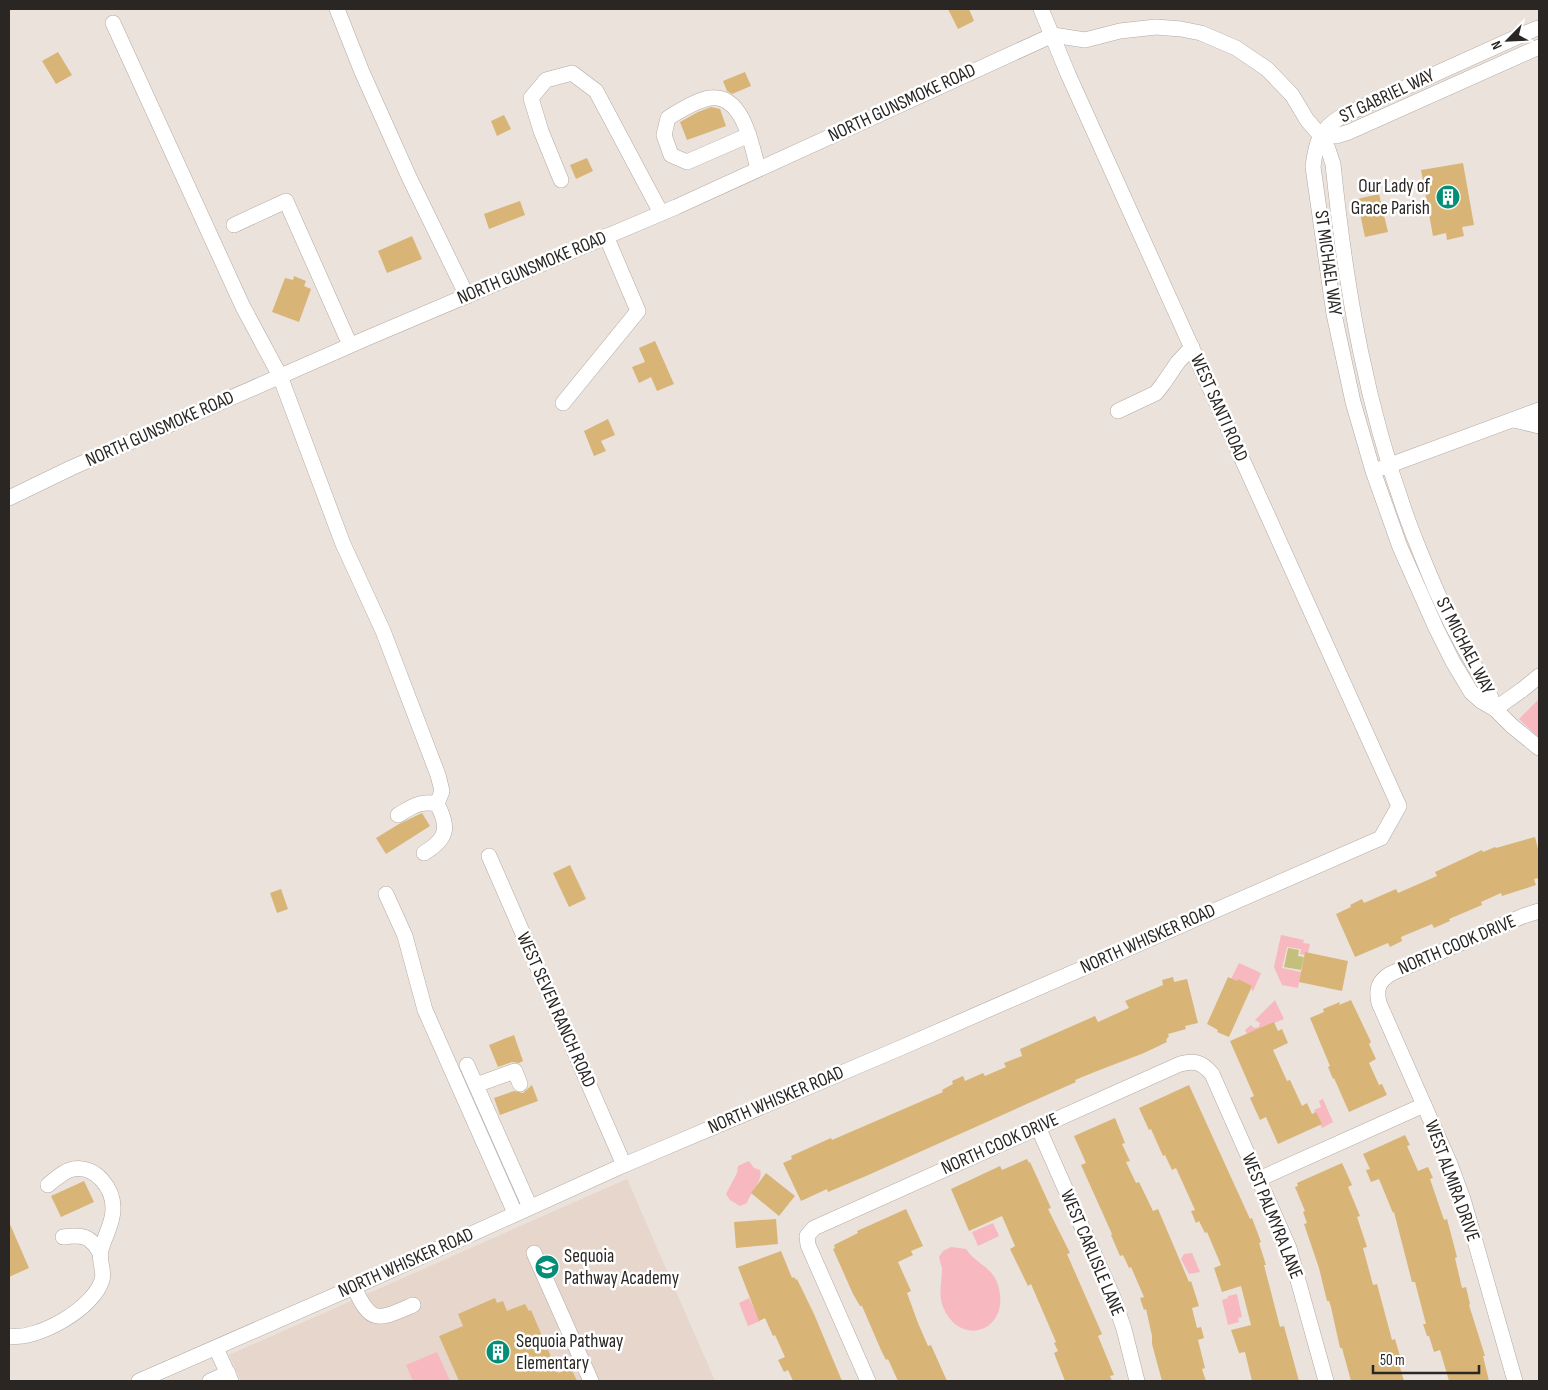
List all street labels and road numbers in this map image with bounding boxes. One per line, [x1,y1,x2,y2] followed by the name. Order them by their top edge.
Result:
[825,59,979,147] street label: NORTH GUNSMOKE ROAD
[1336,64,1438,128] street label: ST GABRIEL WAY
[1309,209,1347,317] street label: ST MICHAEL WAY
[454,226,610,310] street label: NORTH GUNSMOKE ROAD
[1185,351,1253,465] street label: WEST SANTI ROAD
[82,386,238,472] street label: NORTH GUNSMOKE ROAD
[1431,594,1499,698] street label: ST MICHAEL WAY
[1077,899,1219,979] street label: NORTH WHISKER ROAD
[1395,910,1519,980] street label: NORTH COOK DRIVE
[511,929,601,1091] street label: WEST SEVEN RANCH ROAD
[705,1061,847,1139] street label: NORTH WHISKER ROAD
[938,1108,1062,1180] street label: NORTH COOK DRIVE
[1419,1117,1485,1245] street label: WEST ALMIRA DRIVE
[1236,1150,1308,1282] street label: WEST PALMYRA LANE
[1055,1186,1129,1320] street label: WEST CARLISLE LANE
[335,1223,477,1303] street label: NORTH WHISKER ROAD

